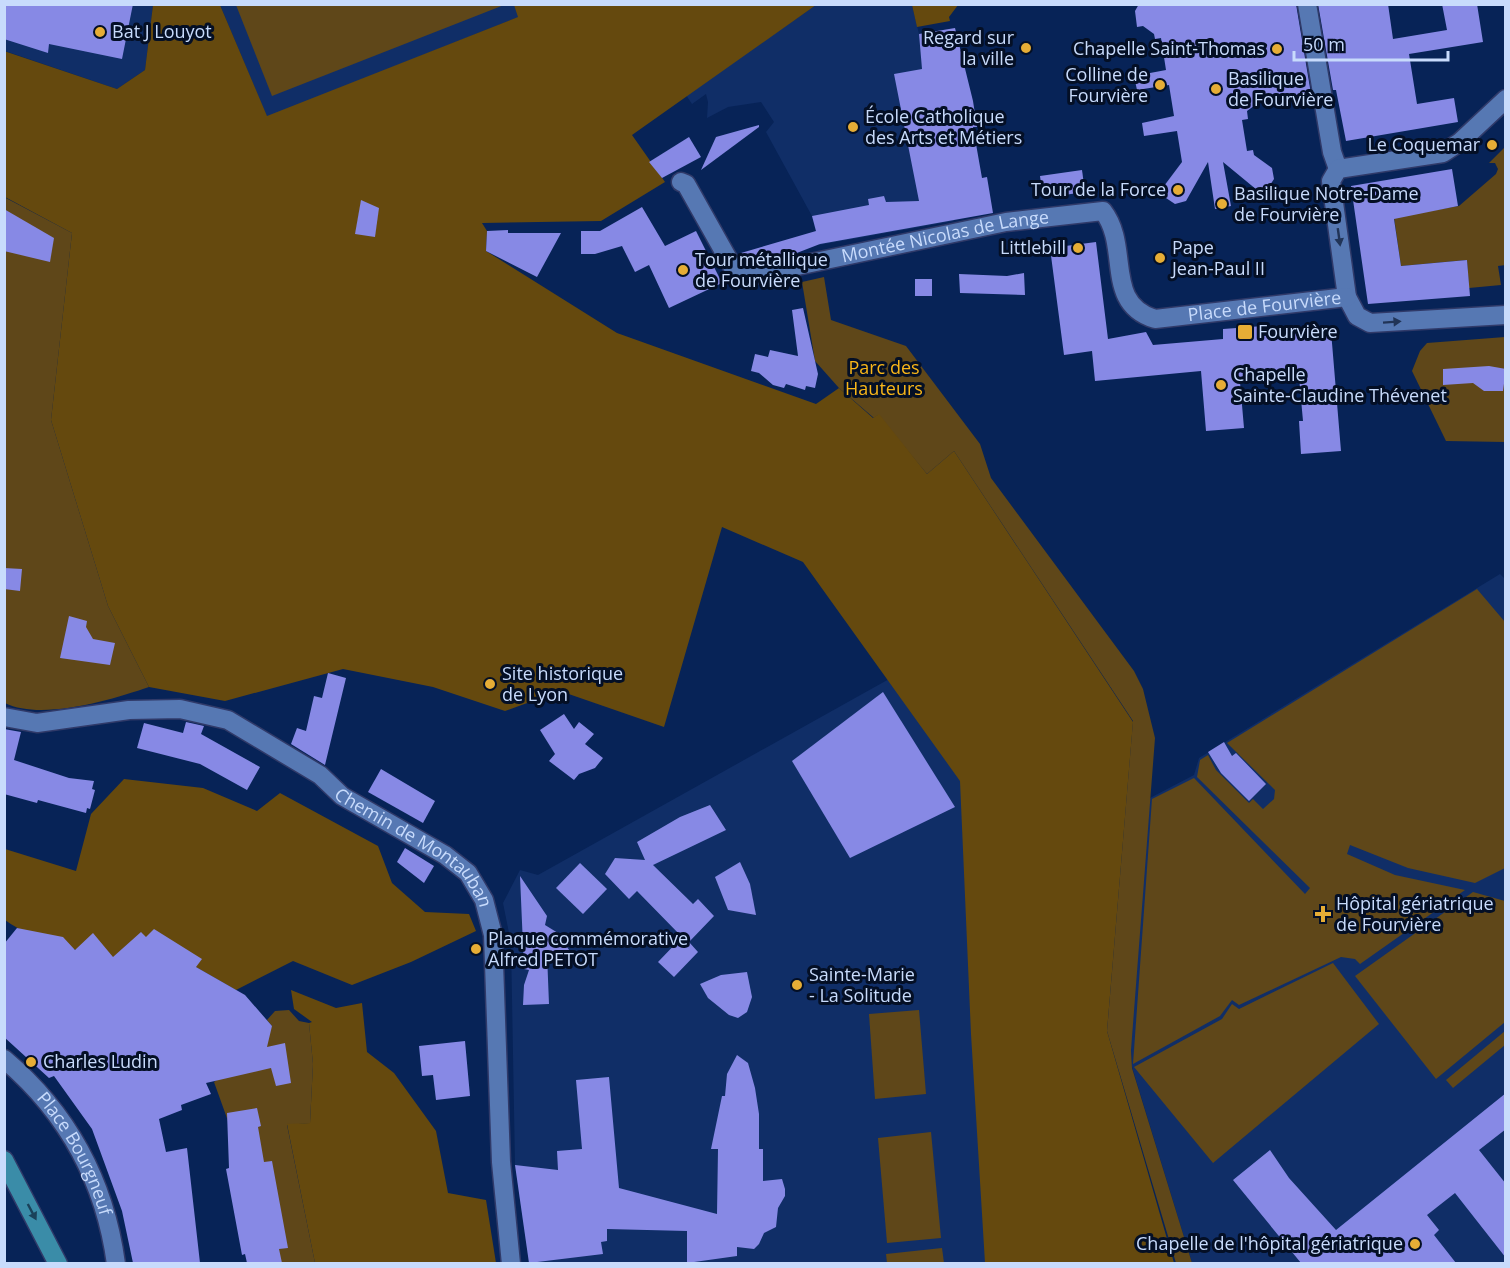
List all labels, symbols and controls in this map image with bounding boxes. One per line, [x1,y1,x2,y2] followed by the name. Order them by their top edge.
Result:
[112,19,212,43] place label: Bat J Louyot
[1294,24,1448,62] scale bar
[93,25,107,39] marker: Bat J Louyot
[923,25,1015,70] place label: Regard sur la ville
[1303,32,1345,56] text: 50 m
[1073,36,1265,60] place label: Chapelle Saint-Thomas
[1019,41,1033,55] marker: Regard sur la ville
[1270,42,1284,56] marker: Chapelle Saint-Thomas
[1065,62,1148,107] place label: Colline de Fourvière
[1228,66,1333,111] place label: Basilique de Fourvière
[1153,78,1167,92] marker: Colline de Fourvière
[1209,82,1223,96] marker: Basilique de Fourvière
[865,104,1022,149] place label: École Catholique des Arts et Métiers
[846,120,860,134] marker: École Catholique des Arts et Métiers
[1367,132,1481,156] place label: Le Coquemar
[1485,138,1499,152] marker: Le Coquemar
[1031,177,1166,201] place label: Tour de la Force
[1234,181,1419,226] place label: Basilique Notre-Dame de Fourvière
[1171,183,1185,197] marker: Tour de la Force
[1215,197,1229,211] marker: Basilique Notre-Dame de Fourvière
[839,204,1050,267] street label: Montée Nicolas de Lange
[1334,228,1344,247] one-way arrow
[1000,235,1066,259] place label: Littlebill
[1170,235,1265,280] place label: Pape Jean-Paul II
[1071,241,1085,255] marker: Littlebill
[695,247,828,292] place label: Tour métallique de Fourvière
[1153,251,1167,265] marker: Pape Jean-Paul II
[676,263,690,277] marker: Tour métallique de Fourvière
[1186,285,1342,326] street label: Place de Fourvière
[1383,317,1402,326] one-way arrow
[1258,319,1338,343] place label: Fourvière
[1236,323,1254,341] marker: Fourvière
[845,355,923,400] park label: Parc des Hauteurs
[1233,362,1447,407] place label: Chapelle Sainte-Claudine Thévenet
[1214,378,1228,392] marker: Chapelle Sainte-Claudine Thévenet
[502,661,623,706] place label: Site historique de Lyon
[483,677,497,691] marker: Site historique de Lyon
[330,782,498,909] street label: Chemin de Montauban
[1336,891,1494,936] place label: Hôpital gériatrique de Fourvière
[1314,905,1332,923] marker: Hôpital gériatrique de Fourvière
[488,926,688,971] place label: Plaque commémorative Alfred PETOT
[469,942,483,956] marker: Plaque commémorative Alfred PETOT
[809,962,915,1007] place label: Sainte-Marie - La Solitude
[790,978,804,992] marker: Sainte-Marie - La Solitude
[43,1049,158,1073] place label: Charles Ludin
[24,1055,38,1069] marker: Charles Ludin
[32,1086,119,1219] street label: Place Bourgneuf
[27,1203,37,1220] one-way arrow
[1136,1231,1403,1255] place label: Chapelle de l'hôpital gériatrique
[1408,1237,1422,1251] marker: Chapelle de l'hôpital gériatrique

